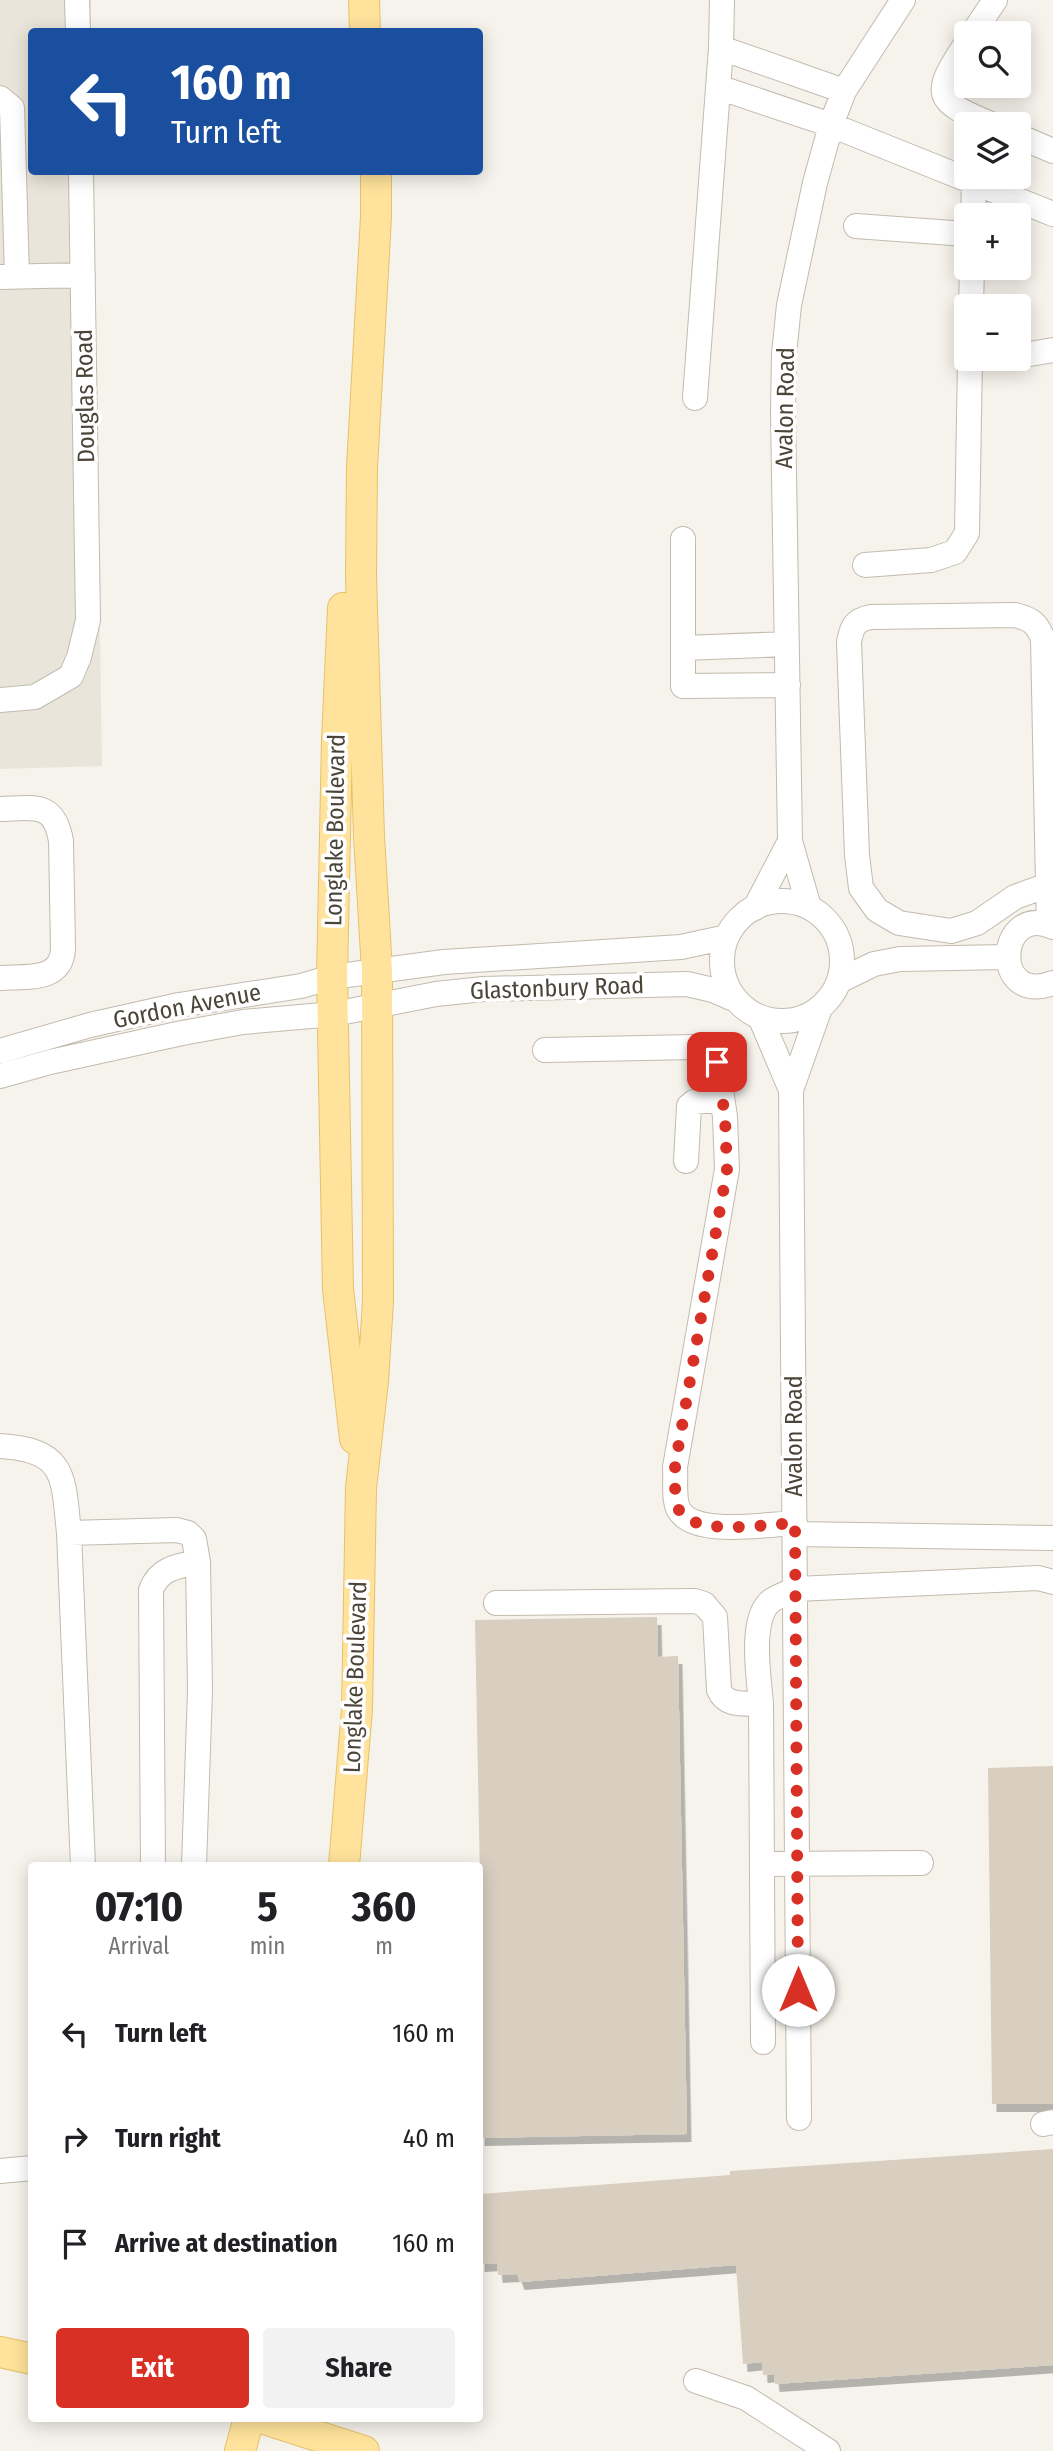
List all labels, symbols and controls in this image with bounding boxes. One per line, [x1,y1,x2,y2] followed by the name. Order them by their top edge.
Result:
[954,21,1031,371] map controls
[954,21,1031,98] button: search
[171,53,292,112] text: 160 m
[56,56,147,147] icon: left
[954,112,1031,189] button: layers
[171,113,281,151] text: Turn left
[954,203,1031,280] button: +
[954,294,1031,371] button: −
[70,329,100,463] street label: Douglas Road
[770,347,800,469] street label: Avalon Road
[319,734,351,926] street label: Longlake Boulevard
[469,971,645,1005] street label: Glastonbury Road
[111,978,263,1034] street label: Gordon Avenue
[687,1032,747,1092] pin
[698,1043,736,1081] icon: arrive
[780,1375,808,1497] street label: Avalon Road
[338,1581,372,1773] street label: Longlake Boulevard
[94,1882,183,1932] text: 07:10
[257,1882,278,1932] text: 5
[352,1882,417,1932] text: 360
[108,1932,169,1960] text: Arrival
[250,1932,285,1960] text: min
[375,1932,393,1960] text: m
[761,1953,835,2027] position arrow
[56,2015,94,2053] icon: left
[115,2018,207,2049] text: Turn left
[392,2018,455,2049] text: 160 m
[56,2120,94,2158] icon: right
[115,2123,221,2154] text: Turn right
[403,2123,455,2154] text: 40 m
[56,2225,94,2263] icon: arrive
[115,2228,338,2259] text: Arrive at destination
[392,2228,455,2259] text: 160 m
[56,2328,249,2408] button: Exit
[263,2328,455,2408] button: Share

